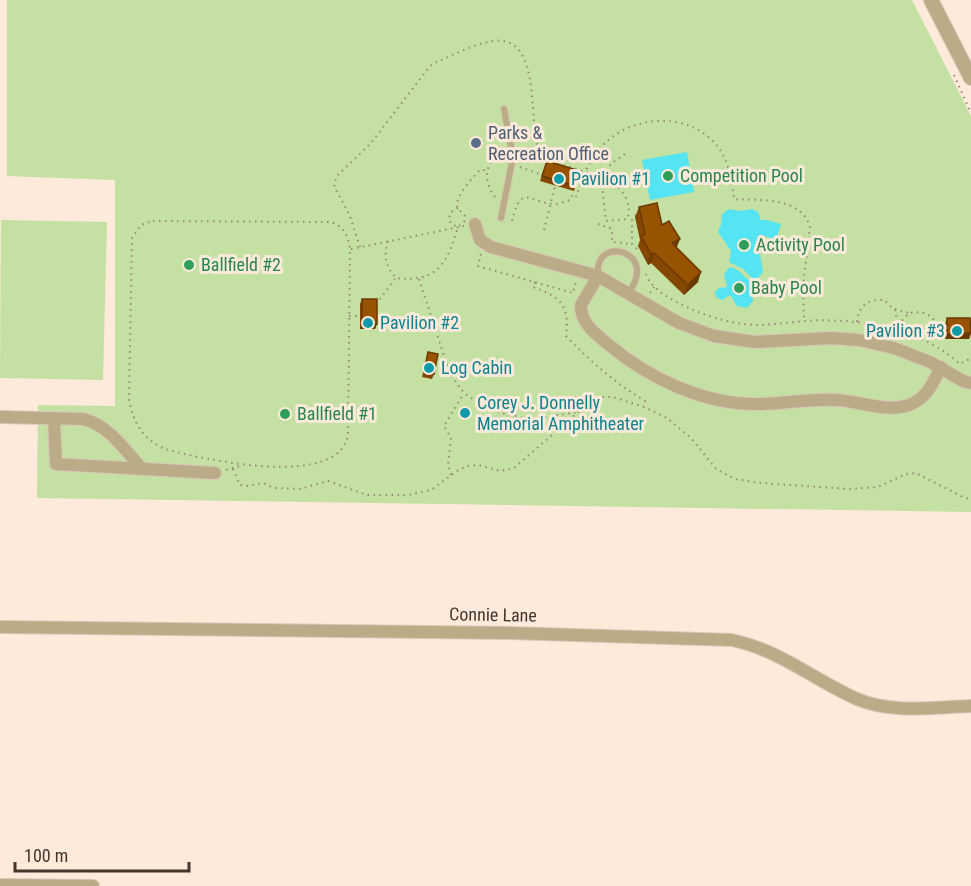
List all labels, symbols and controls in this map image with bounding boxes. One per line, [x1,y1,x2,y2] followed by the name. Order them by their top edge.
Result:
[488,122,609,164] place label: Parks & Recreation Office
[469,136,483,150] marker: Parks & Recreation Office
[680,165,803,186] place label: Competition Pool
[571,168,650,189] place label: Pavilion #1
[661,169,675,183] marker: Competition Pool
[552,172,566,186] marker: Pavilion #1
[756,234,845,255] place label: Activity Pool
[737,238,751,252] marker: Activity Pool
[201,254,281,275] place label: Ballfield #2
[182,258,196,272] marker: Ballfield #2
[751,277,822,298] place label: Baby Pool
[732,281,746,295] marker: Baby Pool
[380,312,459,333] place label: Pavilion #2
[361,316,375,330] marker: Pavilion #2
[866,320,945,341] place label: Pavilion #3
[950,324,964,338] marker: Pavilion #3
[441,357,512,378] place label: Log Cabin
[422,361,436,375] marker: Log Cabin
[477,392,645,434] place label: Corey J. Donnelly Memorial Amphitheater
[297,403,377,424] place label: Ballfield #1
[458,406,472,420] marker: Corey J. Donnelly Memorial Amphitheater
[278,407,292,421] marker: Ballfield #1
[449,603,537,626] street label: Connie Lane
[15,835,189,873] scale bar
[24,845,68,866] text: 100 m

